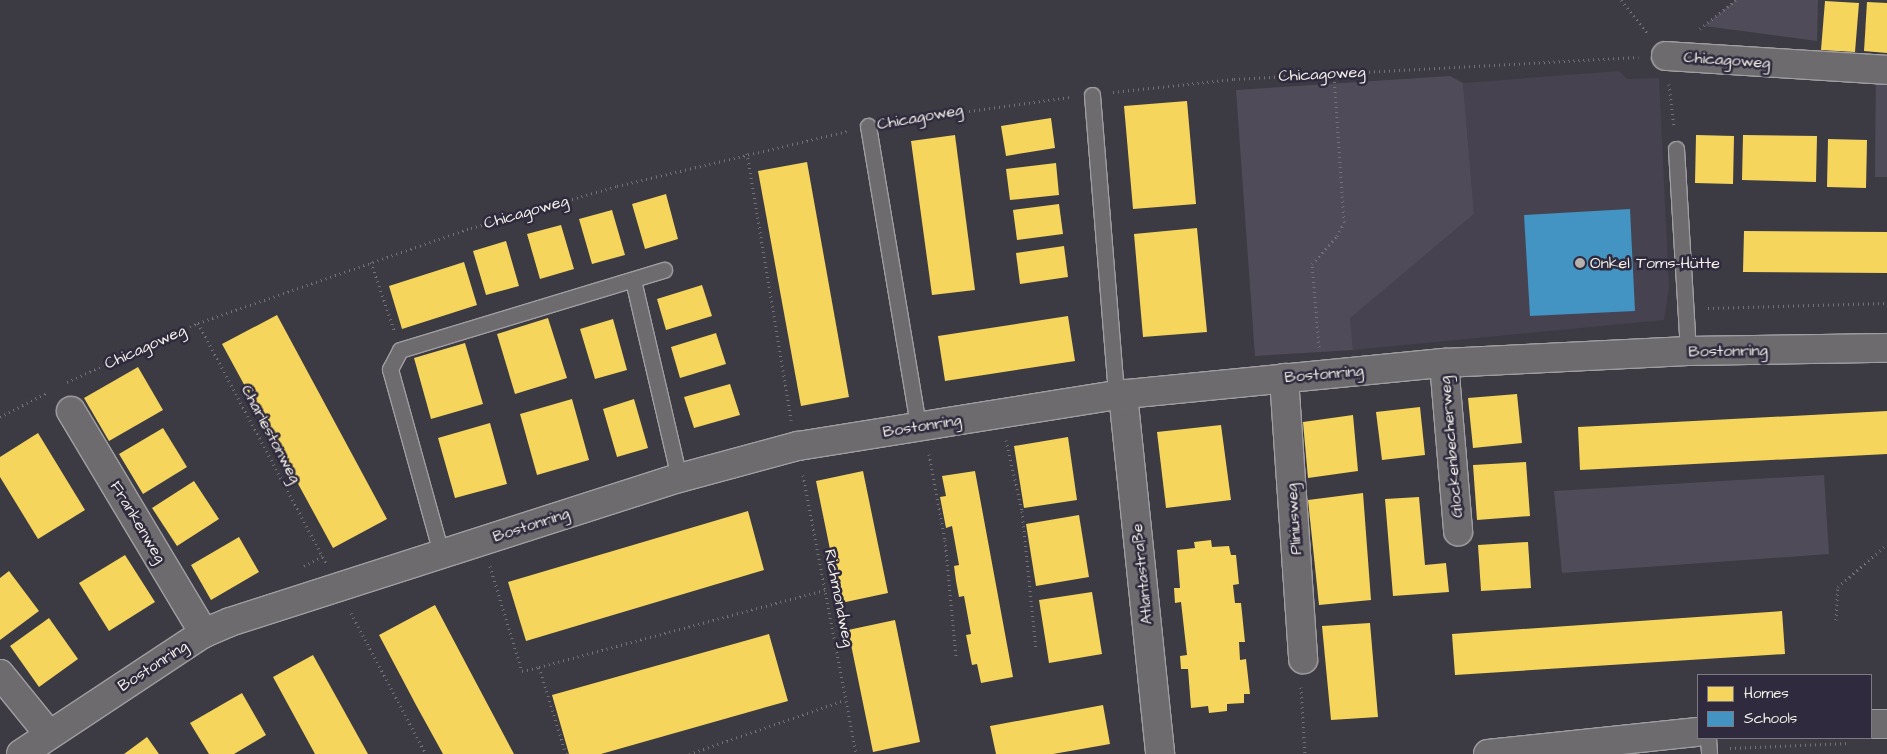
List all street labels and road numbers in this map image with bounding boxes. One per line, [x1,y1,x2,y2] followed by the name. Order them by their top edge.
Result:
[1683,47,1771,73] street label: Chicagoweg
[1278,62,1366,86] street label: Chicagoweg
[875,100,965,134] street label: Chicagoweg
[482,191,570,233] street label: Chicagoweg
[101,321,189,373] street label: Chicagoweg
[1688,341,1768,361] street label: Bostonring
[1284,361,1364,387] street label: Bostonring
[1435,375,1467,519] street label: Glockenbecherweg
[237,381,305,487] street label: Charlestonweg
[881,410,963,442] street label: Bostonring
[106,477,170,567] street label: Frankenweg
[1282,483,1306,555] street label: Pliniusweg
[490,504,572,546] street label: Bostonring
[1127,523,1157,625] street label: Atlantastraße
[820,547,858,649] street label: Richmondweg
[114,636,192,696] street label: Bostonring

